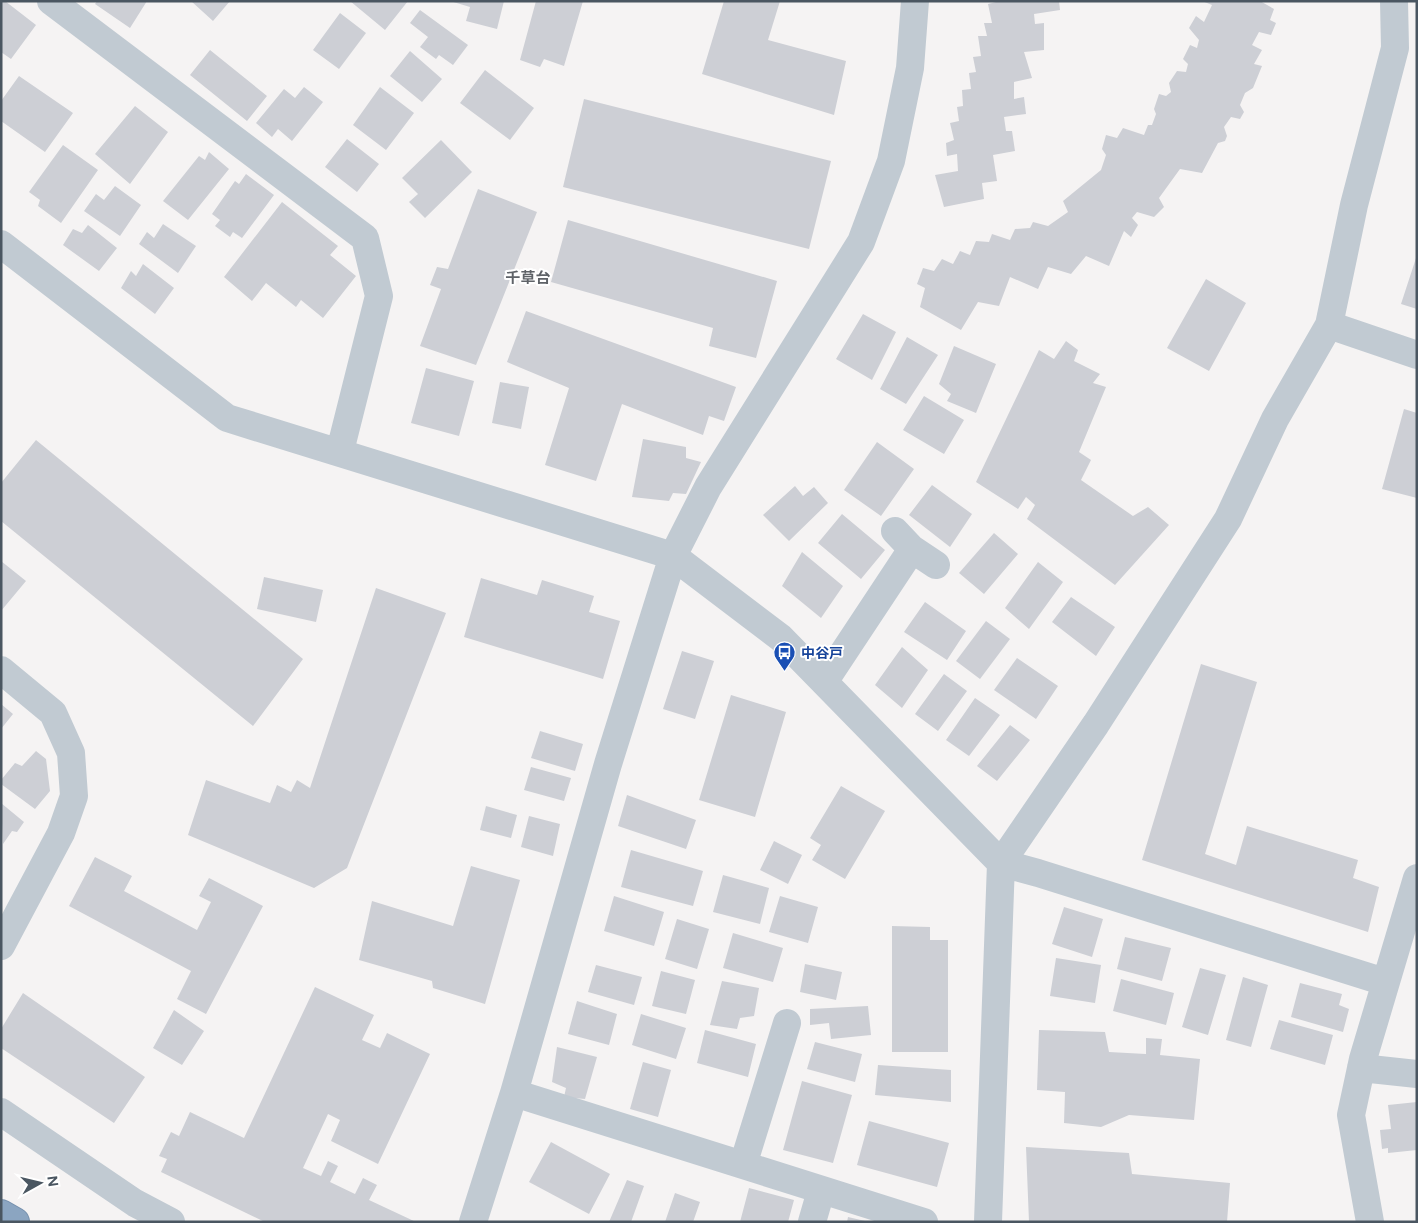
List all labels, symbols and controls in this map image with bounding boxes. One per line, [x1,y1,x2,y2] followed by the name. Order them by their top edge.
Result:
[505,269,551,287] district label: 千草台
[773,641,797,672] bus stop icon: 中谷戸
[801,645,843,662] place label: 中谷戸
[15,1158,65,1208] north arrow
[43,1175,62,1188] text: N

